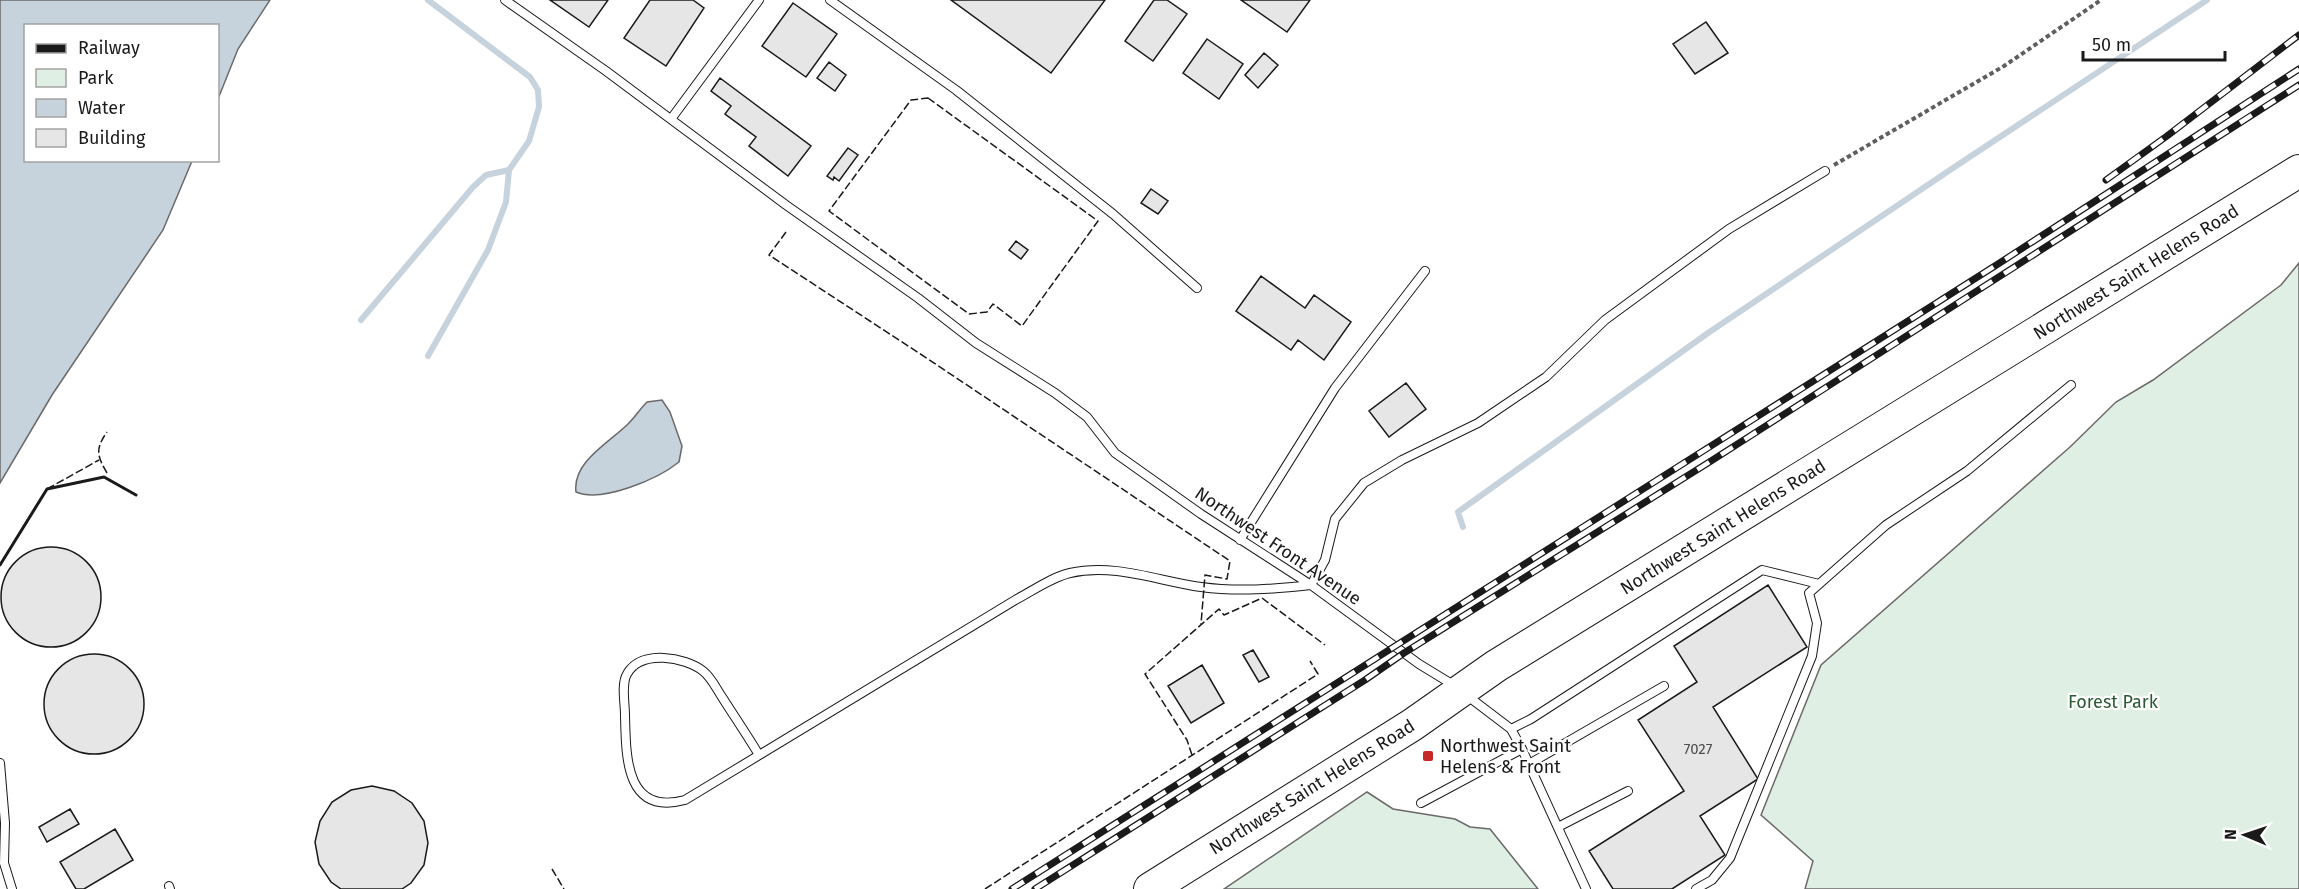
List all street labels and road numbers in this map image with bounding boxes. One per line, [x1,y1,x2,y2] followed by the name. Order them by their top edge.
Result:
[2029,200,2243,344] street label: Northwest Saint Helens Road
[1616,455,1830,599] street label: Northwest Saint Helens Road
[1191,482,1365,610] street label: Northwest Front Avenue
[1205,715,1419,859] street label: Northwest Saint Helens Road

